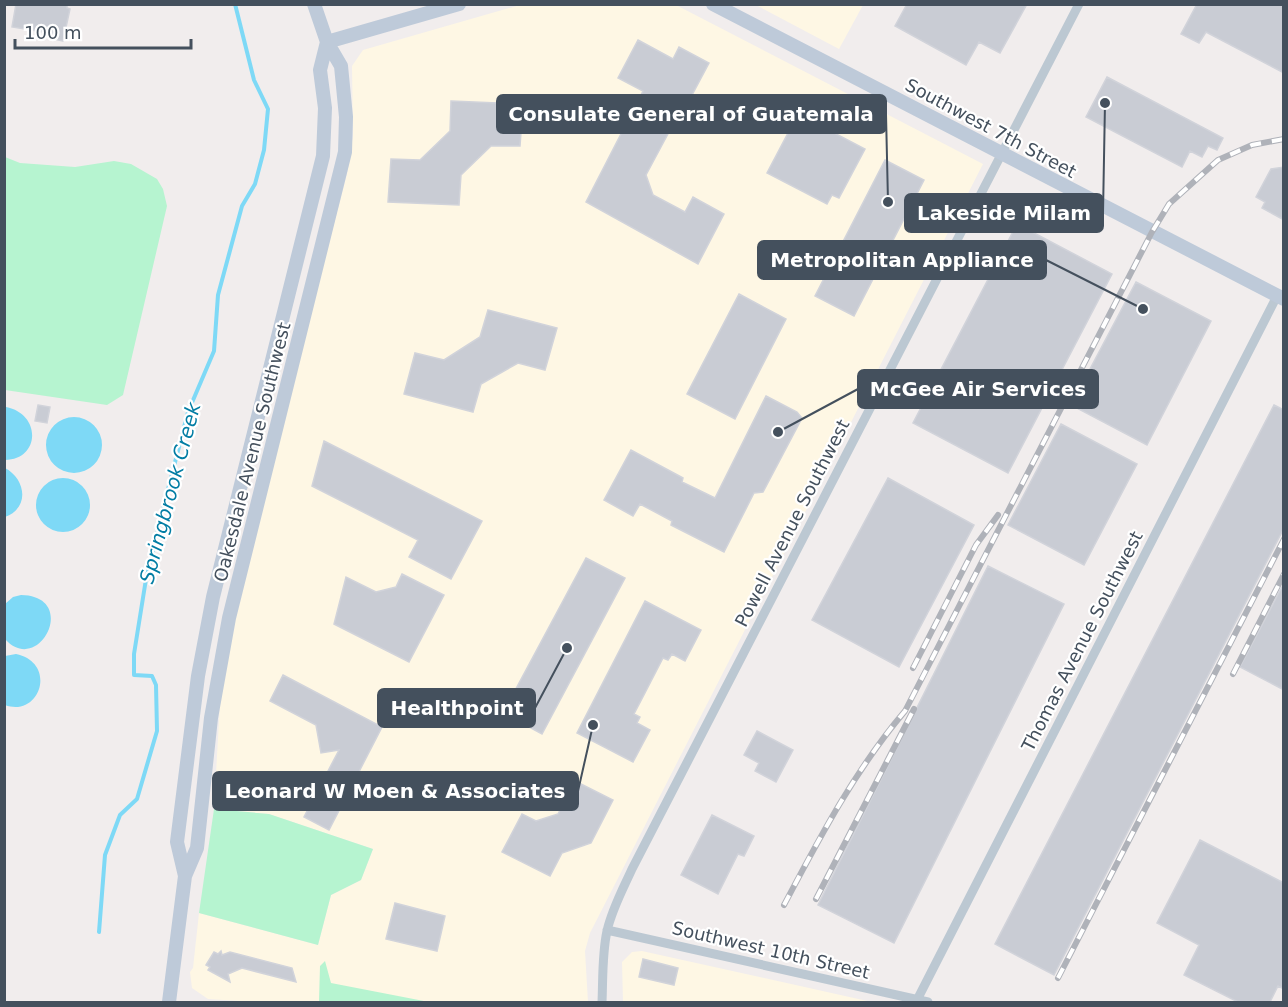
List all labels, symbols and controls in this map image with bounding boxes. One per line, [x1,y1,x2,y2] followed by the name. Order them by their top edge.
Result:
[15,12,190,50] scale bar
[24,22,82,43] text: 100 m
[902,74,1080,182] street label: Southwest 7th Street
[497,95,886,133] callout: Consulate General of Guatemala
[508,102,874,126] text: Consulate General of Guatemala
[905,194,1103,232] callout: Lakeside Milam
[917,201,1091,225] text: Lakeside Milam
[758,241,1046,279] callout: Metropolitan Appliance
[770,248,1034,272] text: Metropolitan Appliance
[210,320,294,584] street label: Oakesdale Avenue Southwest
[858,370,1098,408] callout: McGee Air Services
[870,377,1086,401] text: McGee Air Services
[134,399,206,586] water label: Springbrook Creek
[730,416,854,630] street label: Powell Avenue Southwest
[1017,527,1147,755] street label: Thomas Avenue Southwest
[378,689,535,727] callout: Healthpoint
[390,696,524,720] text: Healthpoint
[213,772,578,810] callout: Leonard W Moen & Associates
[224,779,566,803] text: Leonard W Moen & Associates
[670,917,872,983] street label: Southwest 10th Street

